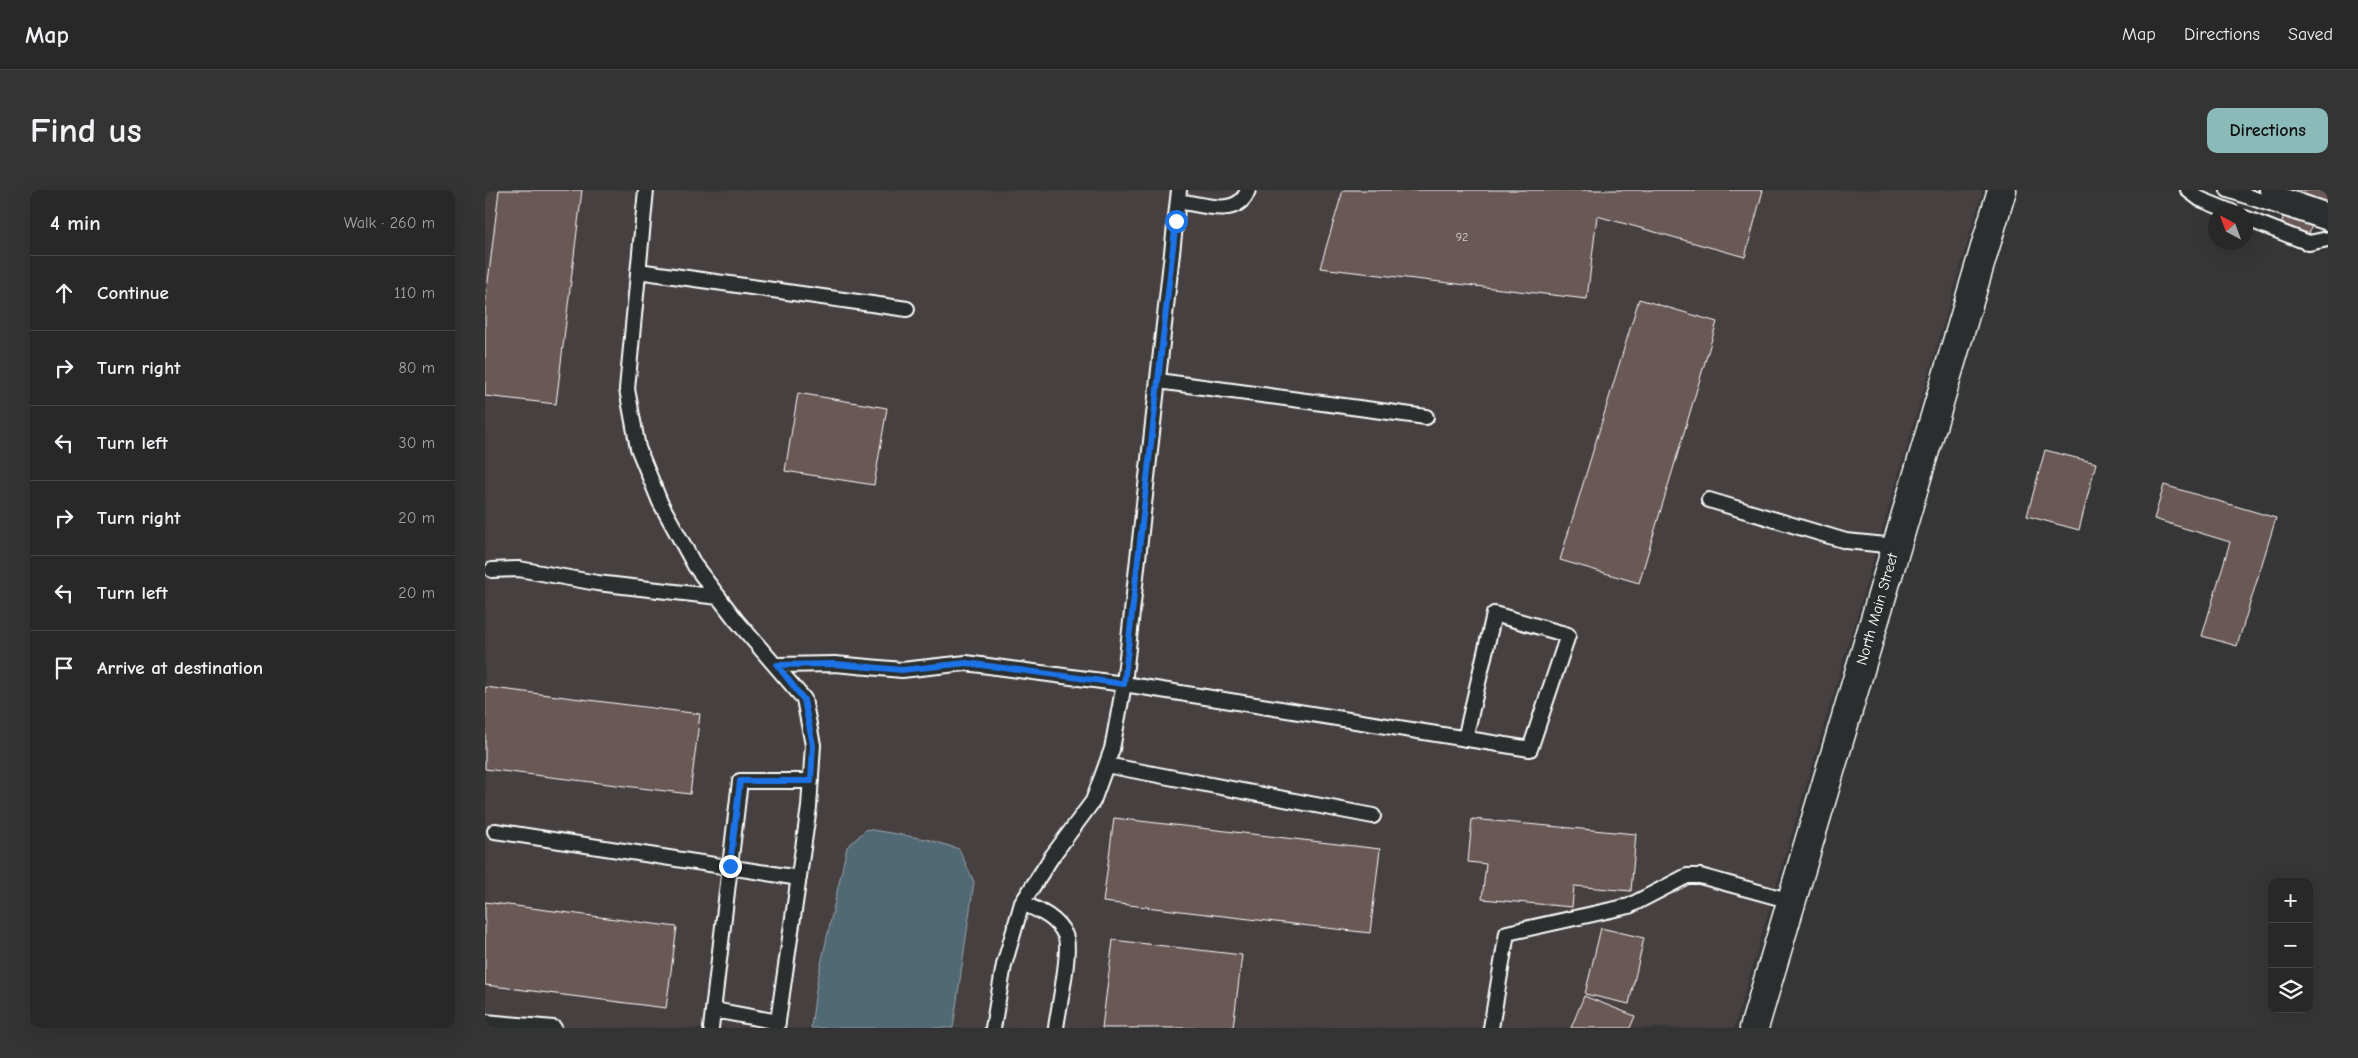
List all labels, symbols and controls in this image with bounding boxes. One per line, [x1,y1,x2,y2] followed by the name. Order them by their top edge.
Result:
[25,21,69,49] text: Map
[2122,24,2156,45] text: Map
[2184,24,2260,45] text: Directions
[2288,24,2333,45] text: Saved
[2207,108,2328,153] button: Directions
[30,110,142,151] text: Find us
[2208,205,2253,250] north arrow
[1165,210,1188,233] route start
[50,211,101,235] text: 4 min
[344,214,435,232] text: Walk · 260 m
[1456,230,1468,244] house number: 92
[50,279,78,307] icon: ahead
[97,282,169,304] text: Continue
[394,284,435,302] text: 110 m
[50,354,78,382] icon: right
[97,357,181,379] text: Turn right
[398,359,435,377] text: 80 m
[50,429,78,457] icon: left
[97,432,168,454] text: Turn left
[399,434,435,452] text: 30 m
[50,504,78,532] icon: right
[97,507,181,529] text: Turn right
[398,509,435,527] text: 20 m
[1852,550,1902,667] street label: North Main Street
[50,579,78,607] icon: left
[97,582,168,604] text: Turn left
[398,584,435,602] text: 20 m
[50,654,78,682] icon: arrive
[97,657,263,679] text: Arrive at destination
[719,855,742,878] route end
[2268,878,2313,1013] map controls
[2268,878,2313,923] button: +
[2268,923,2313,968] button: −
[2268,968,2313,1013] button: layers

